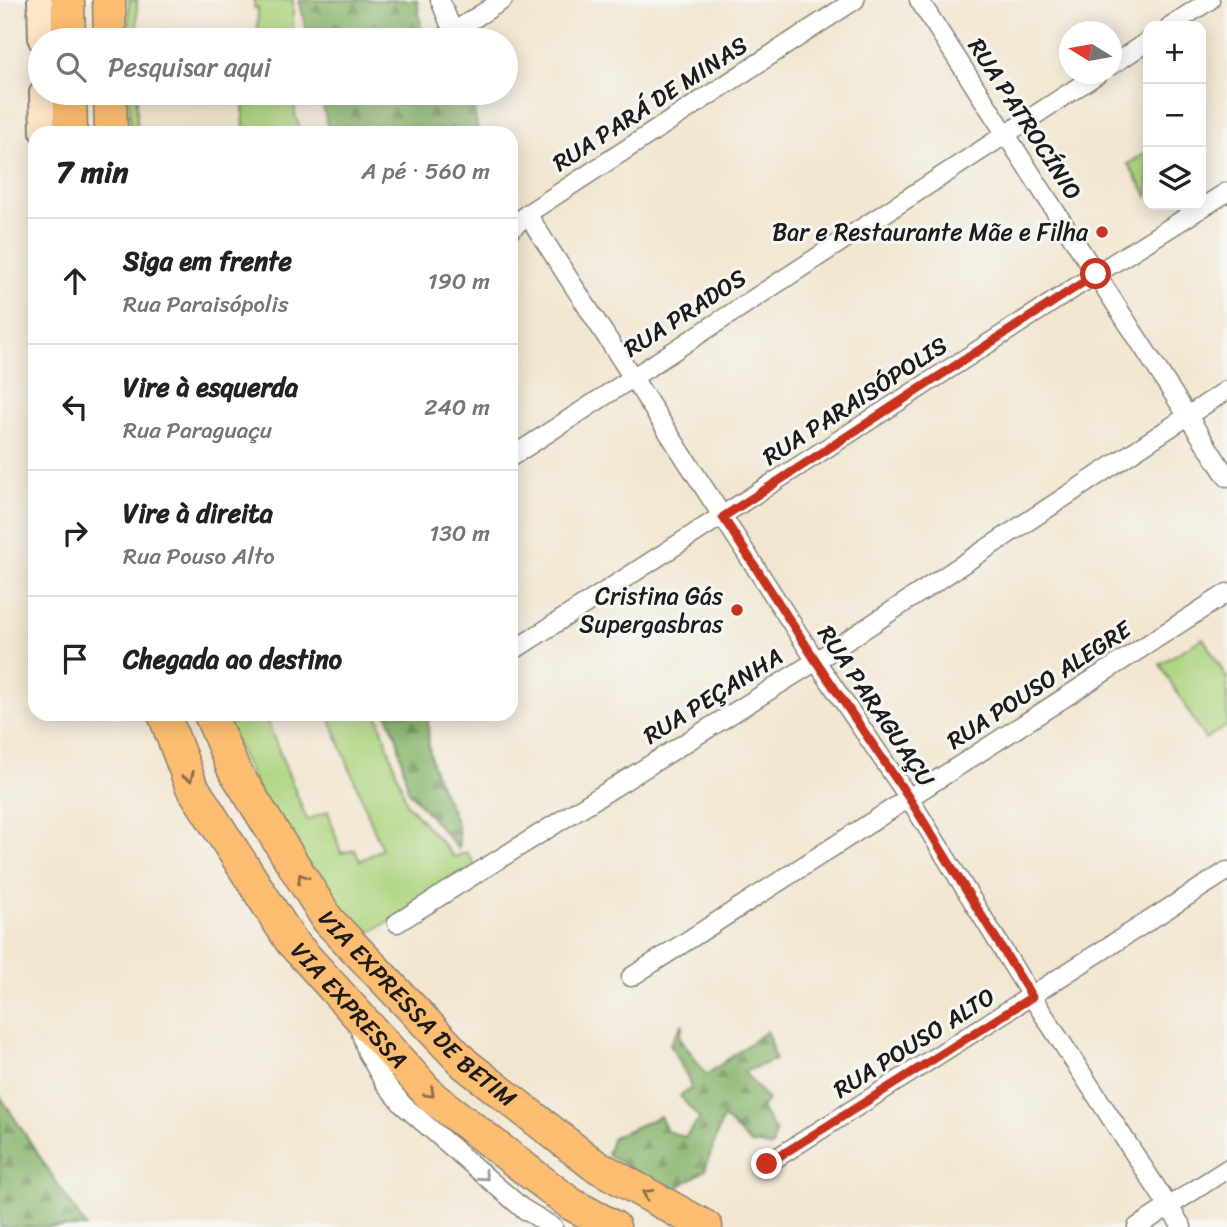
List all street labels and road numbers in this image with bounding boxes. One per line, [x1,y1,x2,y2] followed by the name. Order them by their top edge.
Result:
[544,25,756,183] street label: RUA PARÁ DE MINAS
[956,29,1094,209] street label: RUA PATROCÍNIO
[615,257,755,369] street label: RUA PRADOS
[754,325,956,477] street label: RUA PARAISÓPOLIS
[938,608,1142,761] street label: RUA POUSO ALEGRE
[806,616,947,797] street label: RUA PARAGUAÇU
[635,636,791,756] street label: RUA PEÇANHA
[306,902,526,1118] street label: VIA EXPRESSA DE BETIM
[280,932,418,1079] street label: VIA EXPRESSA
[825,976,1003,1110] street label: RUA POUSO ALTO

